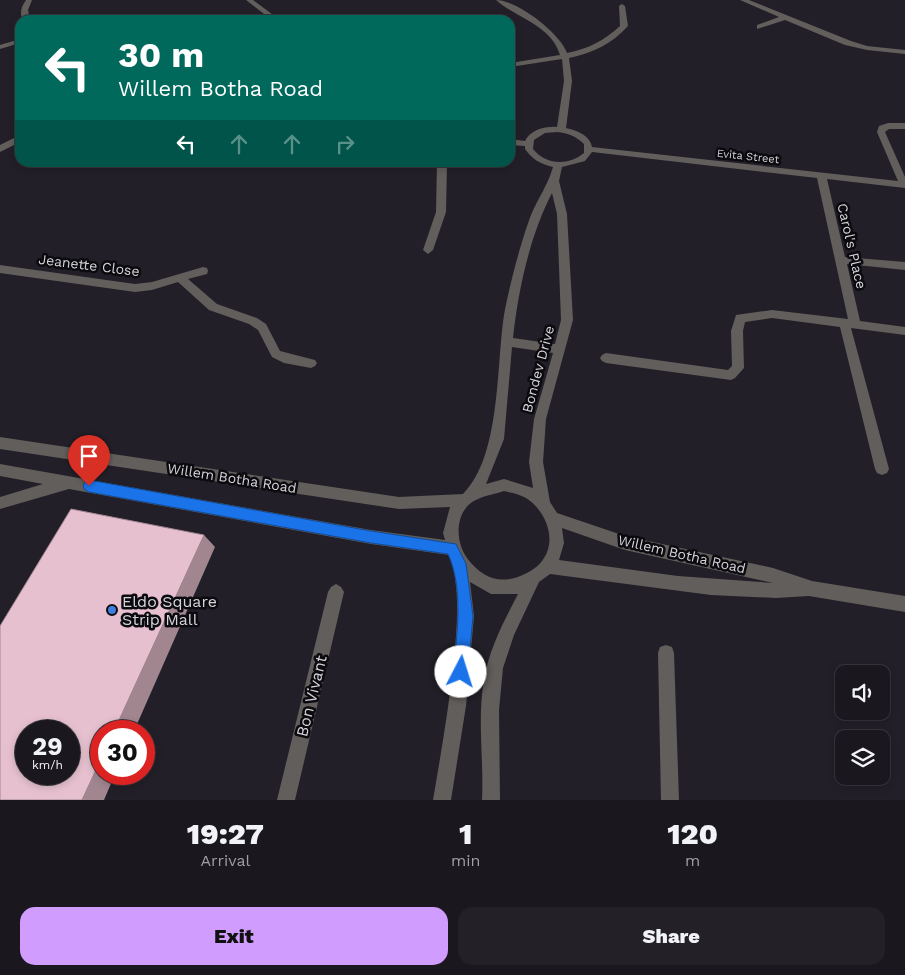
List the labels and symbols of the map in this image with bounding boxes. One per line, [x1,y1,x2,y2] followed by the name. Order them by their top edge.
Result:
[716,147,780,166] street label: Evita Street
[834,202,870,290] street label: Carol's Place
[38,251,140,279] street label: Jeanette Close
[519,324,557,414] street label: Bondev Drive
[68,435,110,486] pin
[166,460,298,496] street label: Willem Botha Road
[617,532,747,576] street label: Willem Botha Road
[122,592,217,629] place label: Eldo Square Strip Mall
[106,604,118,616] marker: Eldo Square Strip Mall
[434,645,486,697] position arrow
[292,653,331,739] street label: Bon Vivant
[90,720,155,785] speed limit sign: 30

